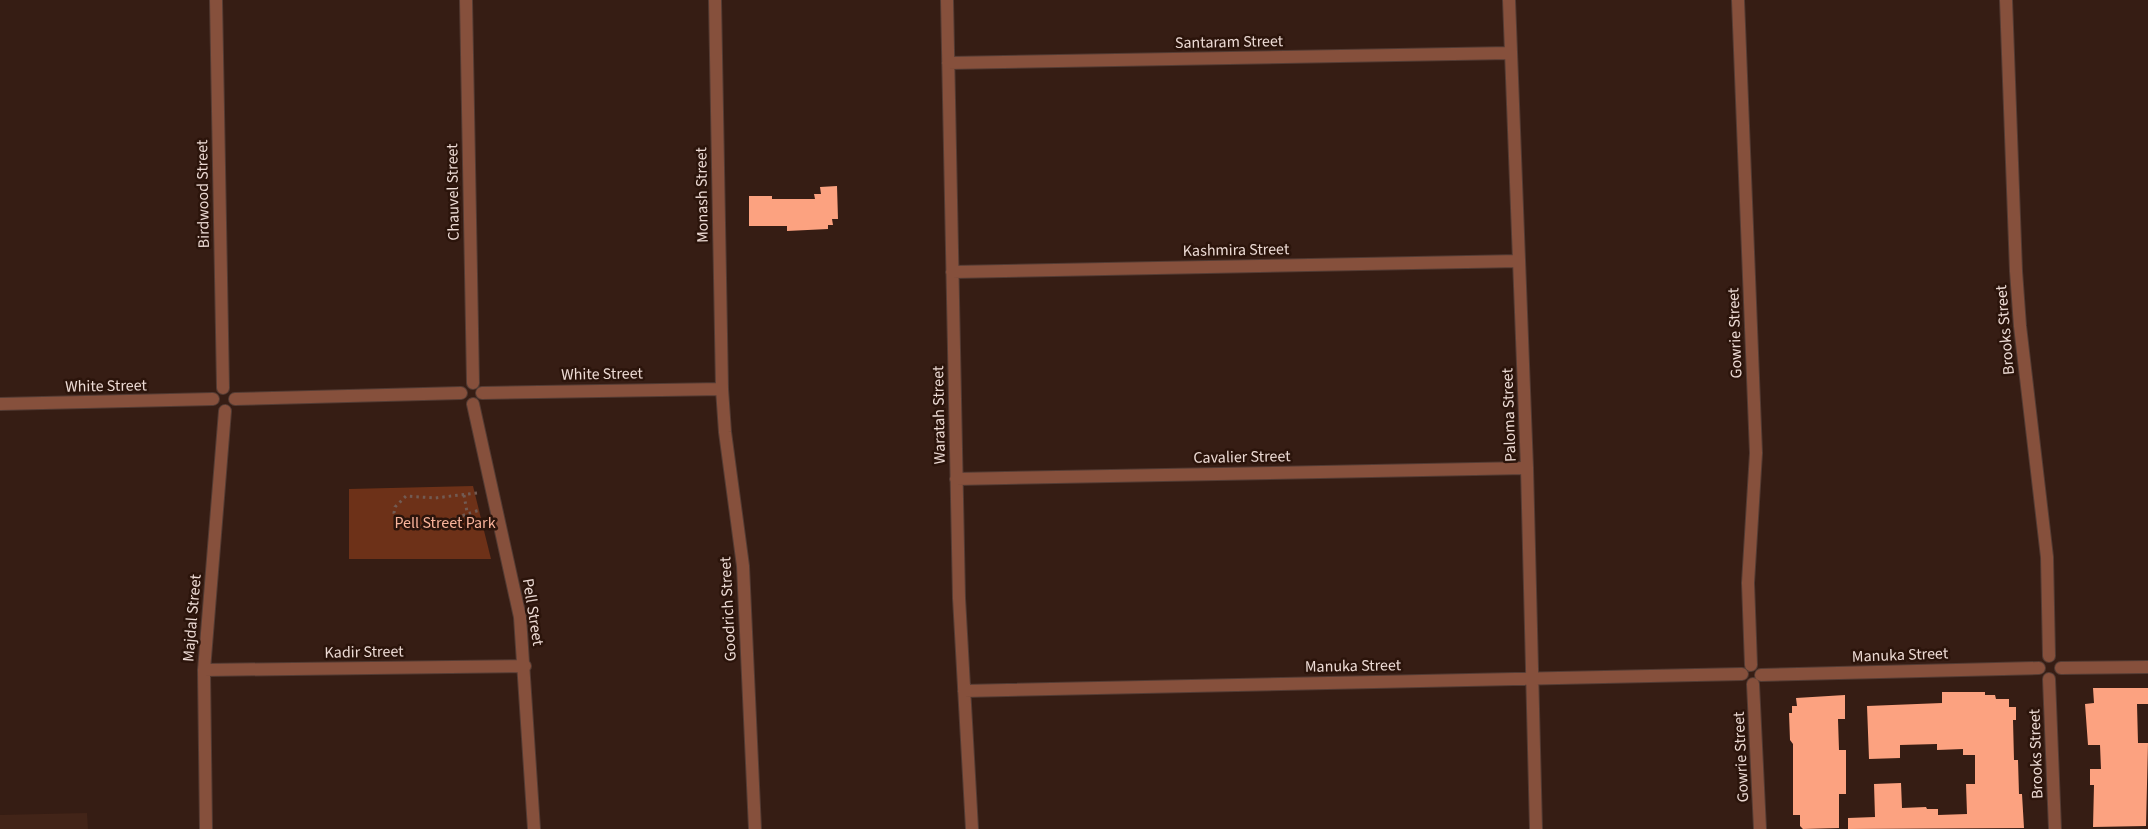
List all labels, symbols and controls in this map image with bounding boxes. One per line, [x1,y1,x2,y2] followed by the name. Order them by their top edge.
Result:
[1175,30,1284,54] street label: Santaram Street
[191,139,215,248] street label: Birdwood Street
[441,143,465,241] street label: Chauvel Street
[690,146,714,243] street label: Monash Street
[1183,238,1290,262] street label: Kashmira Street
[1990,284,2020,376] street label: Brooks Street
[1722,287,1748,379] street label: Gowrie Street
[561,362,644,386] street label: White Street
[927,365,951,464] street label: Waratah Street
[1496,367,1522,462] street label: Paloma Street
[65,374,148,398] street label: White Street
[1193,445,1291,469] street label: Cavalier Street
[394,512,496,534] park label: Pell Street Park
[714,555,742,662] street label: Goodrich Street
[177,573,207,663] street label: Majdal Street
[517,577,549,648] street label: Pell Street
[324,640,404,664] street label: Kadir Street
[1852,642,1949,668] street label: Manuka Street
[1305,654,1402,678] street label: Manuka Street
[2023,708,2049,799] street label: Brooks Street
[1728,711,1754,803] street label: Gowrie Street

